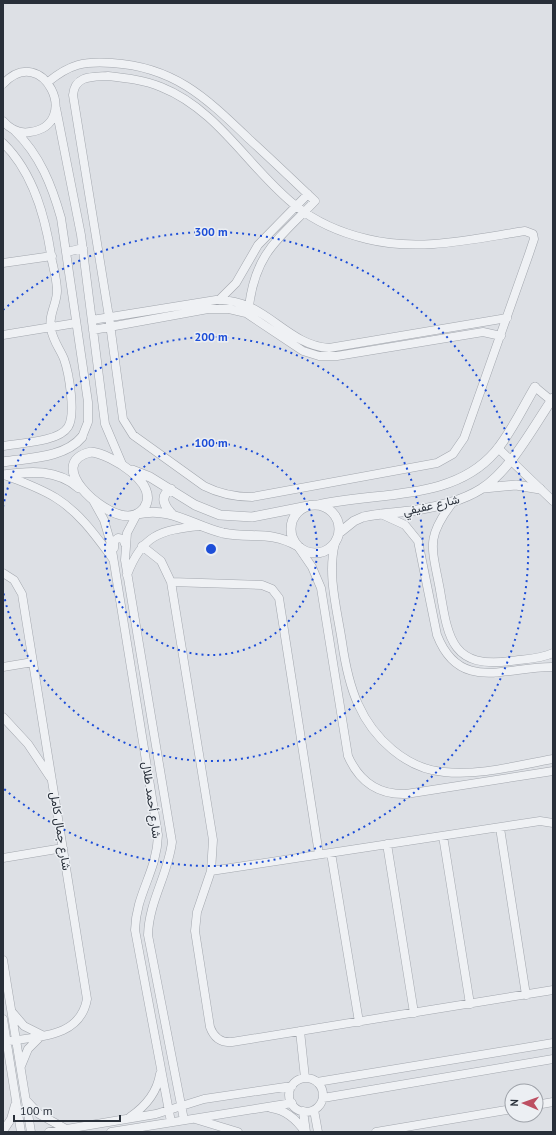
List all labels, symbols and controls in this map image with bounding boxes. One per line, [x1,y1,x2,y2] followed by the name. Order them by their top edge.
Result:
[194,224,228,239] text: 300 m
[194,329,228,344] text: 200 m
[194,435,228,450] text: 100 m
[401,491,461,522] street label: شارع عفيفي
[204,542,218,556] centre of rings
[137,761,165,840] street label: شارع أحمد طلال
[45,791,75,872] street label: شارع جمال كامل
[504,1083,544,1123] north arrow
[14,1097,120,1123] scale bar
[507,1099,521,1107] text: N
[20,1103,53,1118] text: 100 m

